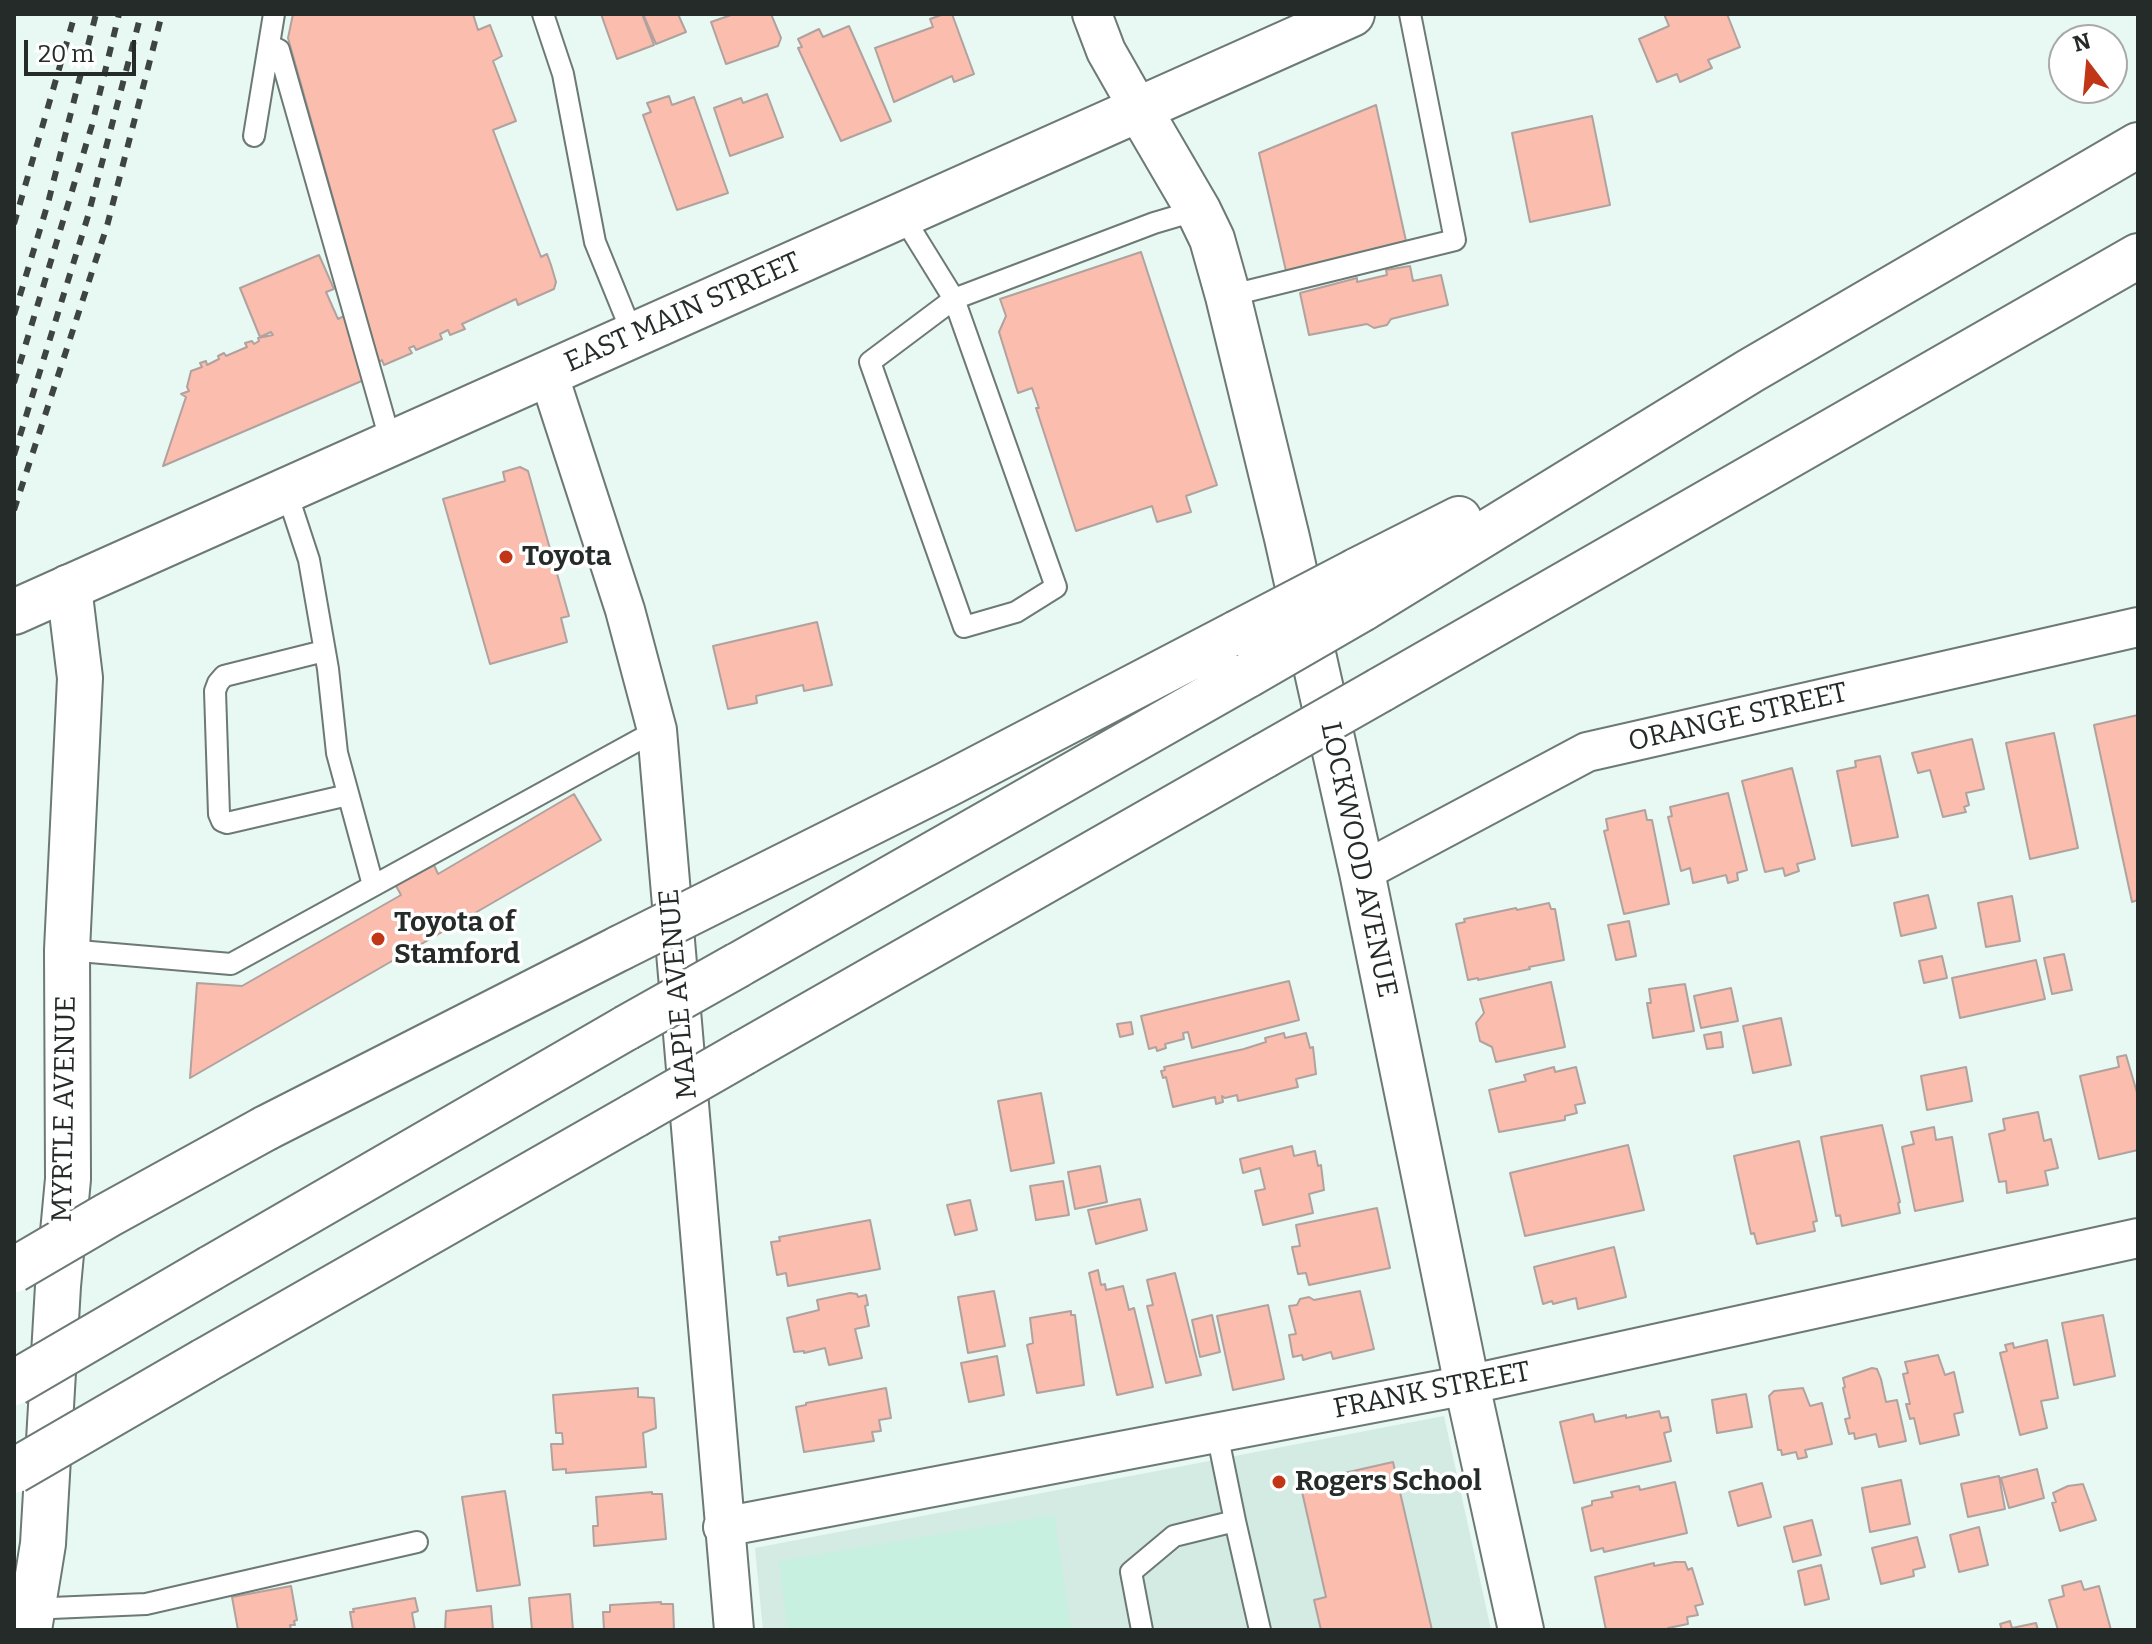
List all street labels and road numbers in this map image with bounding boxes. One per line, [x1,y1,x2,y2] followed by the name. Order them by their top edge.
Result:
[560,246,806,380] street label: EAST MAIN STREET
[1625,676,1851,760] street label: ORANGE STREET
[1312,719,1404,1001] street label: LOCKWOOD AVENUE
[653,887,705,1101] street label: MAPLE AVENUE
[46,995,84,1223] street label: MYRTLE AVENUE
[1331,1355,1533,1427] street label: FRANK STREET

